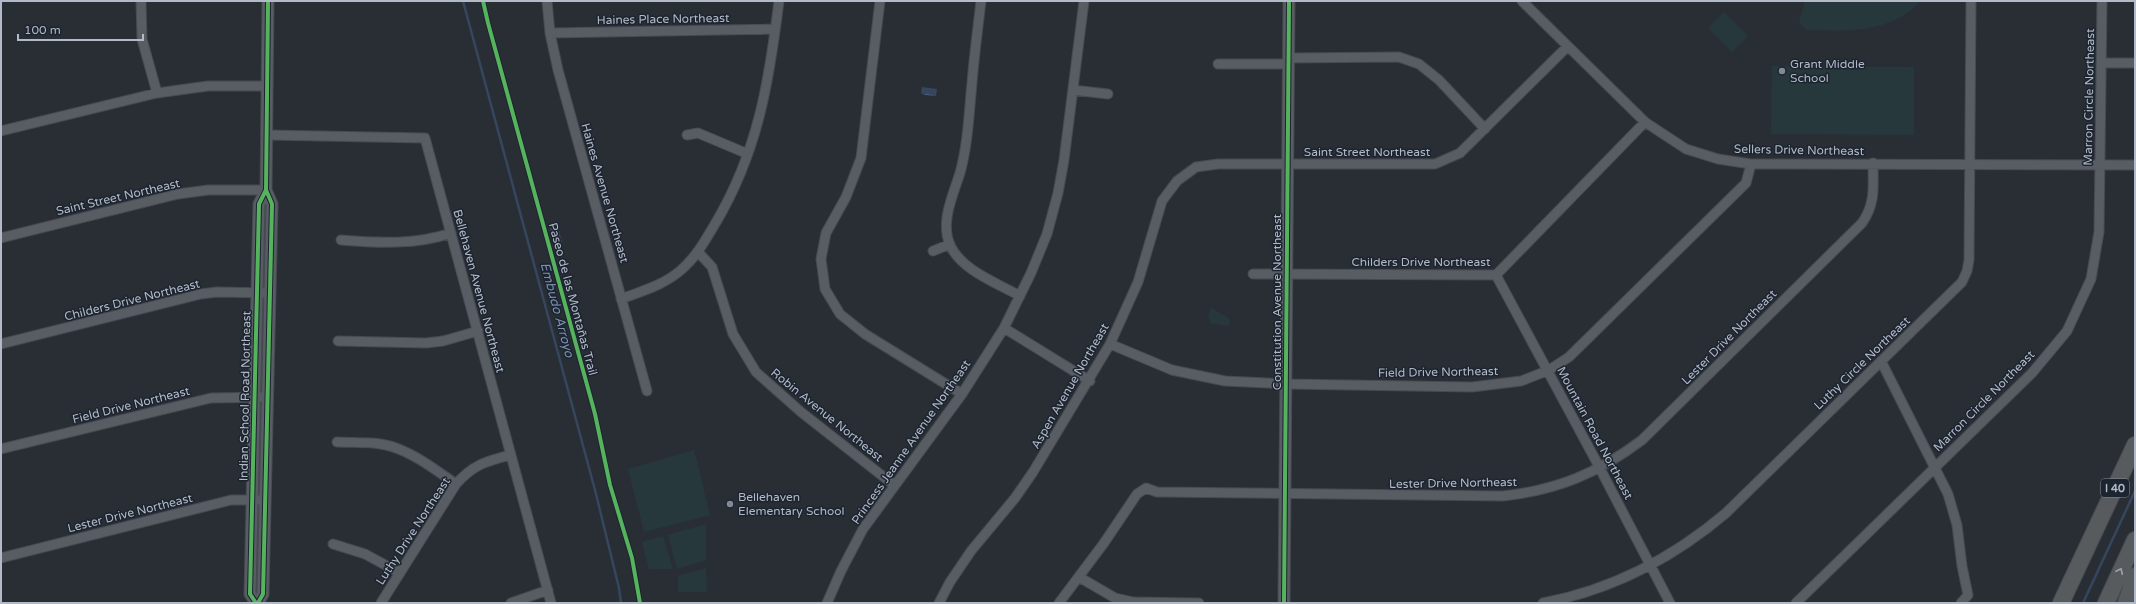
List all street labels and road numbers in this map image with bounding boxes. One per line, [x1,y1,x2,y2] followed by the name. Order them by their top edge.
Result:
[596,11,730,27] street label: Haines Place Northeast
[2081,28,2097,166] street label: Marron Circle Northeast
[578,121,632,265] street label: Haines Avenue Northeast
[1734,142,1865,158] street label: Sellers Drive Northeast
[1304,145,1431,159] street label: Saint Street Northeast
[55,176,182,218] street label: Saint Street Northeast
[450,208,508,375] street label: Bellehaven Avenue Northeast
[1270,213,1284,390] street label: Constitution Avenue Northeast
[546,221,600,377] street label: Paseo de las Montañas Trail
[1351,255,1491,269] street label: Childers Drive Northeast
[63,276,202,324] street label: Childers Drive Northeast
[1679,286,1780,387] street label: Lester Drive Northeast
[237,310,253,481] street label: Indian School Road Northeast
[1811,313,1913,412] street label: Luthy Circle Northeast
[1028,320,1112,451] street label: Aspen Avenue Northeast
[1931,347,2038,454] street label: Marron Circle Northeast
[849,357,974,527] street label: Princess Jeanne Avenue Northeast
[1378,364,1499,380] street label: Field Drive Northeast
[1554,364,1636,502] street label: Mountain Road Northeast
[768,366,886,465] street label: Robin Avenue Northeast
[71,384,191,426] street label: Field Drive Northeast
[373,474,453,587] street label: Luthy Drive Northeast
[1389,475,1518,491] street label: Lester Drive Northeast
[2101,479,2129,497] road number: I 40
[66,491,194,535] street label: Lester Drive Northeast

